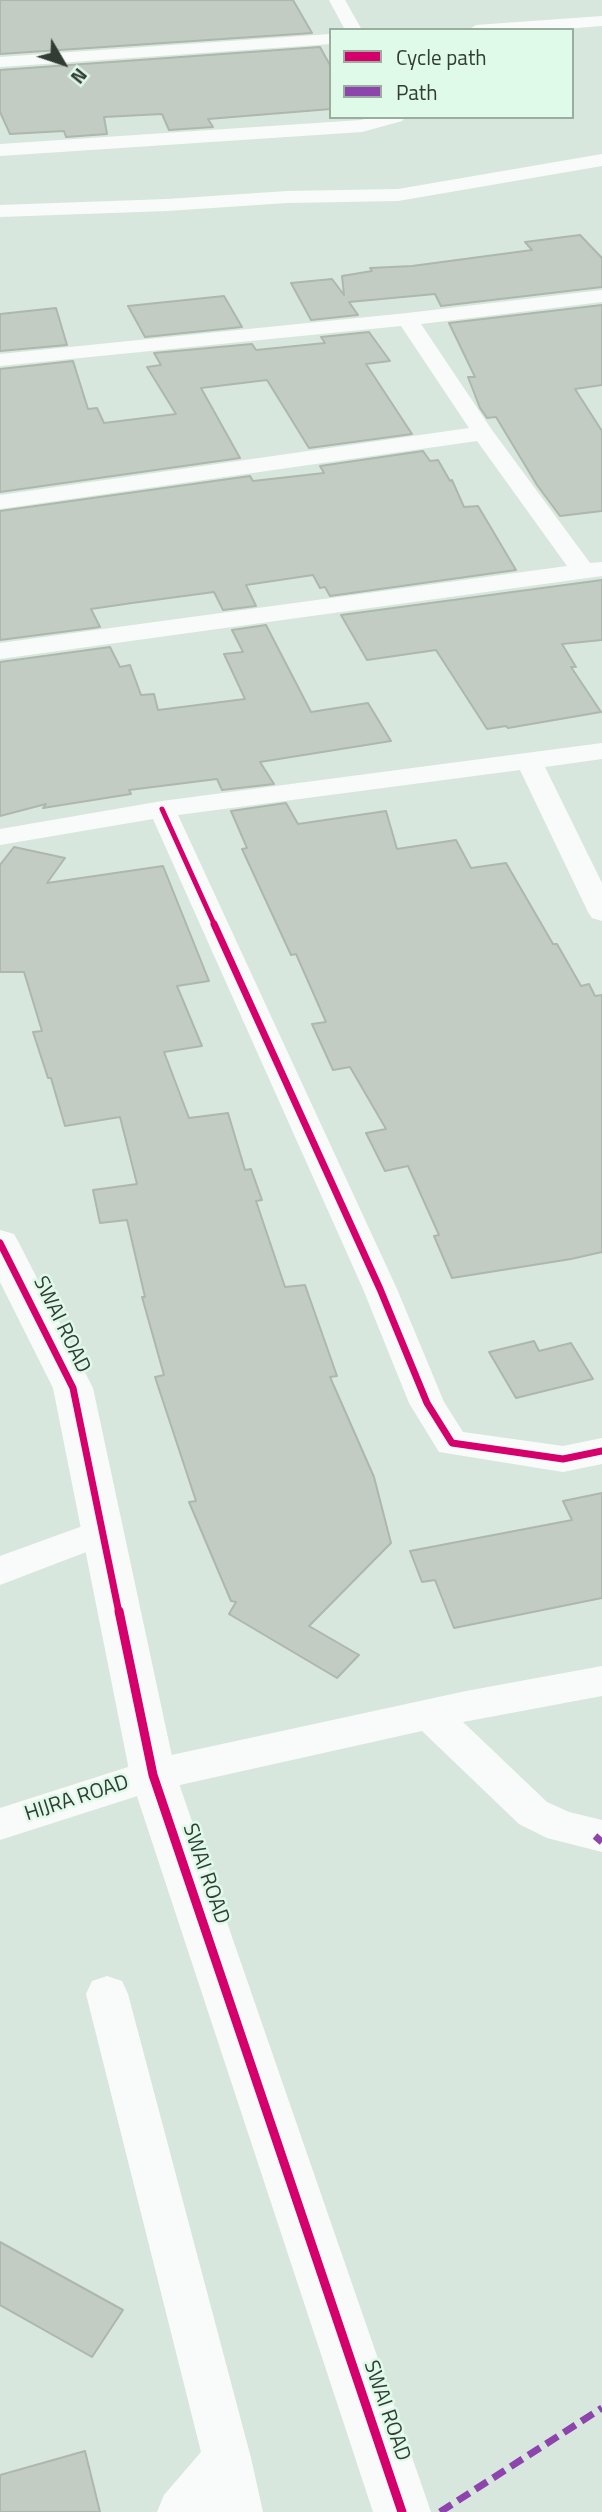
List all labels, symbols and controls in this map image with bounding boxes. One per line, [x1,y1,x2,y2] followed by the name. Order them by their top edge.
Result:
[28,28,98,98] north arrow
[329,28,574,119] legend
[396,41,487,73] text: Cycle path
[64,62,95,91] text: N
[396,76,438,108] text: Path
[27,1273,95,1377] street label: SWAI ROAD
[22,1770,132,1828] street label: HIJRA ROAD
[176,1821,234,1927] street label: SWAI ROAD
[357,2358,415,2464] street label: SWAI ROAD

